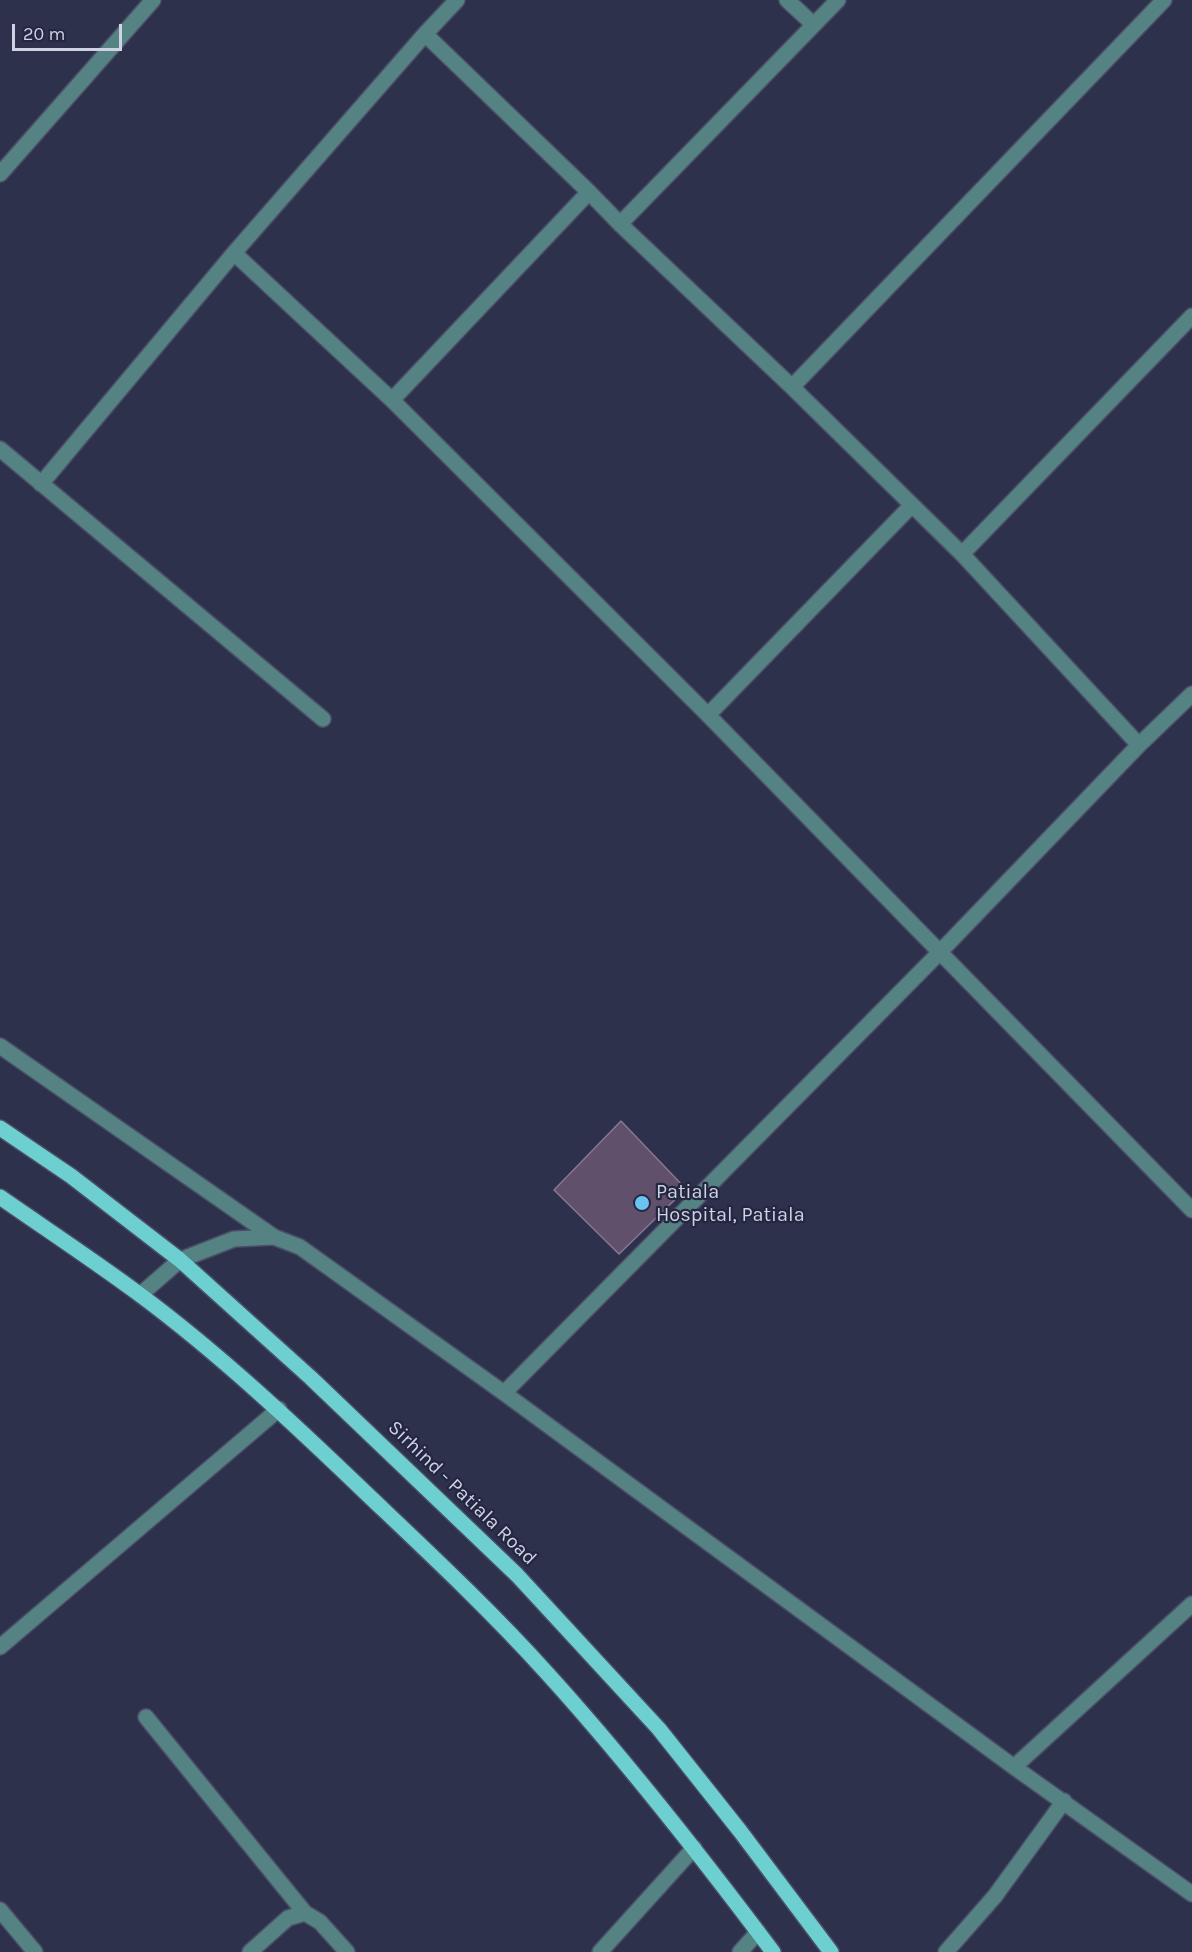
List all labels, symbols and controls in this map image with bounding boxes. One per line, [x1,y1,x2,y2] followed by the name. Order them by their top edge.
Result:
[15,12,124,50] scale bar
[23,23,65,45] text: 20 m
[656,1180,805,1227] place label: Patiala Hospital, Patiala
[633,1194,651,1212] marker: Patiala Hospital, Patiala
[383,1416,541,1570] street label: Sirhind - Patiala Road

